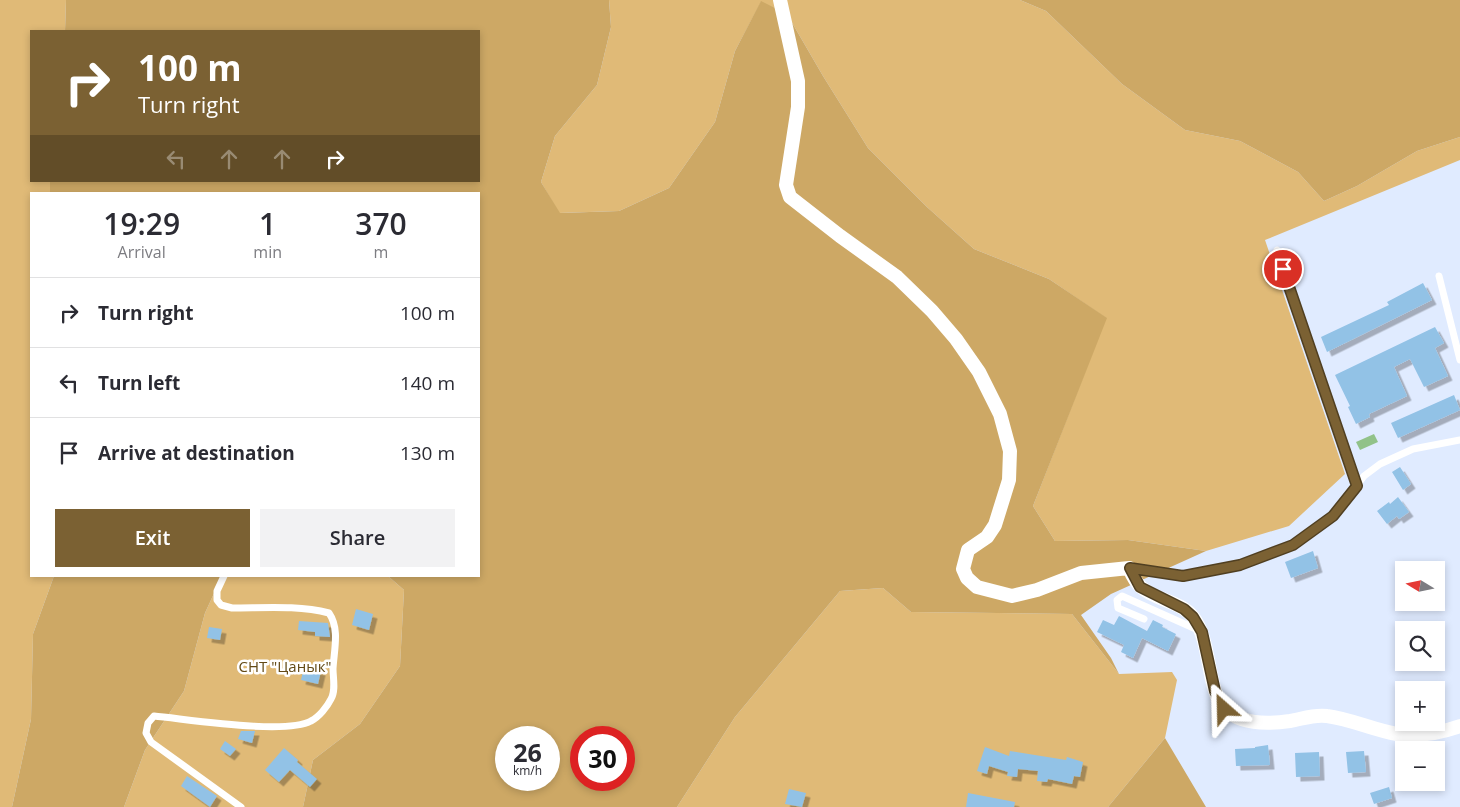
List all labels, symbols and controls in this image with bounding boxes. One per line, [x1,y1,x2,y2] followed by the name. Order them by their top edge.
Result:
[138,44,242,91] text: 100 m
[55,50,120,115] icon: right
[138,89,240,119] text: Turn right
[162,145,190,173] icon: left
[215,145,243,173] icon: ahead
[268,145,296,173] icon: ahead
[321,145,349,173] icon: right
[103,203,180,244] text: 19:29
[259,203,276,244] text: 1
[355,203,407,244] text: 370
[118,241,166,263] text: Arrival
[253,241,282,263] text: min
[374,241,388,263] text: m
[1262,248,1304,290] pin
[1269,255,1297,283] icon: arrive
[55,299,83,327] icon: right
[98,300,193,326] text: Turn right
[400,300,455,326] text: 100 m
[55,369,83,397] icon: left
[98,370,180,396] text: Turn left
[400,370,455,396] text: 140 m
[55,439,83,467] icon: arrive
[98,440,295,466] text: Arrive at destination
[400,440,455,466] text: 130 m
[55,509,250,567] button: Exit
[260,509,455,567] button: Share
[1395,561,1445,611] north arrow
[1395,561,1445,791] map controls
[1395,621,1445,671] button: search
[239,656,331,676] park label: СНТ "Цанык"
[1395,681,1445,731] button: +
[1197,682,1249,734] position arrow
[570,726,635,791] speed limit sign: 30
[513,735,542,769] text: 26
[1395,741,1445,791] button: −
[513,762,542,779] text: km/h

